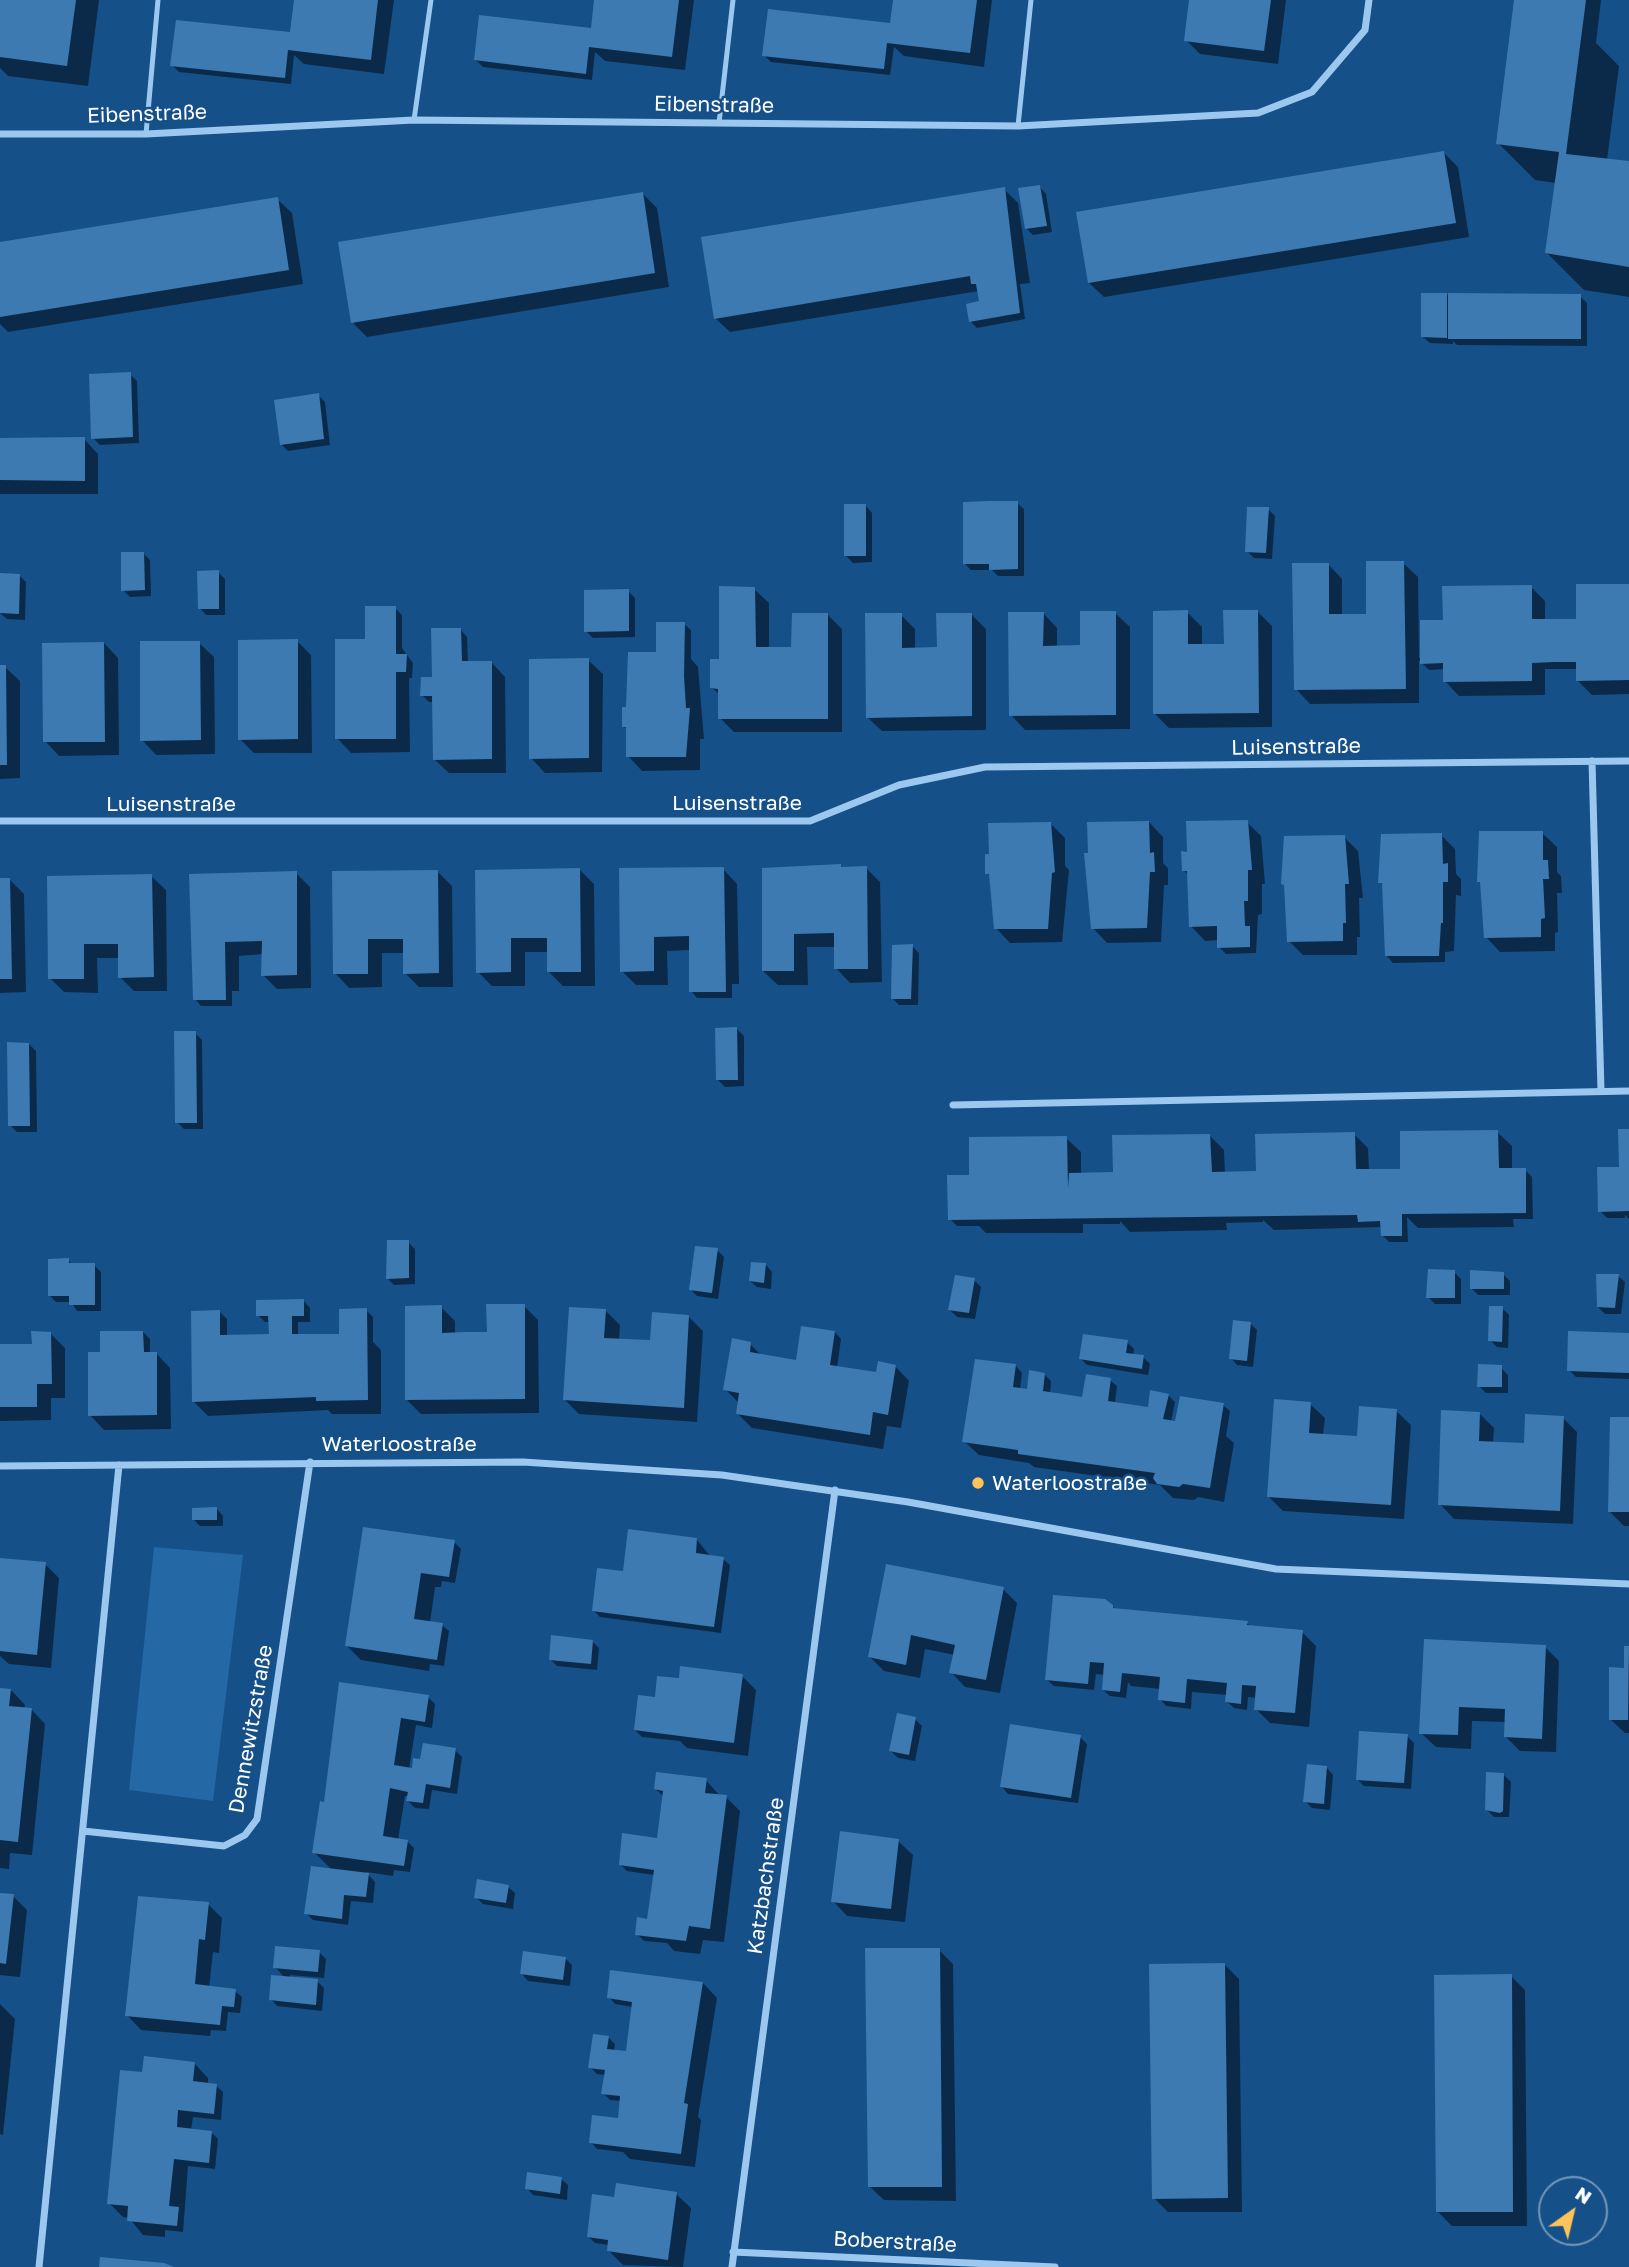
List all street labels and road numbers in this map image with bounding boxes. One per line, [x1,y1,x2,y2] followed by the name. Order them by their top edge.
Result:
[654,91,774,119] street label: Eibenstraße
[87,99,207,129] street label: Eibenstraße
[1231,733,1361,761] street label: Luisenstraße
[672,790,802,816] street label: Luisenstraße
[106,791,236,817] street label: Luisenstraße
[321,1431,477,1457] street label: Waterloostraße
[224,1643,278,1815] street label: Dennewitzstraße
[743,1796,789,1956] street label: Katzbachstraße
[833,2226,957,2258] street label: Boberstraße

